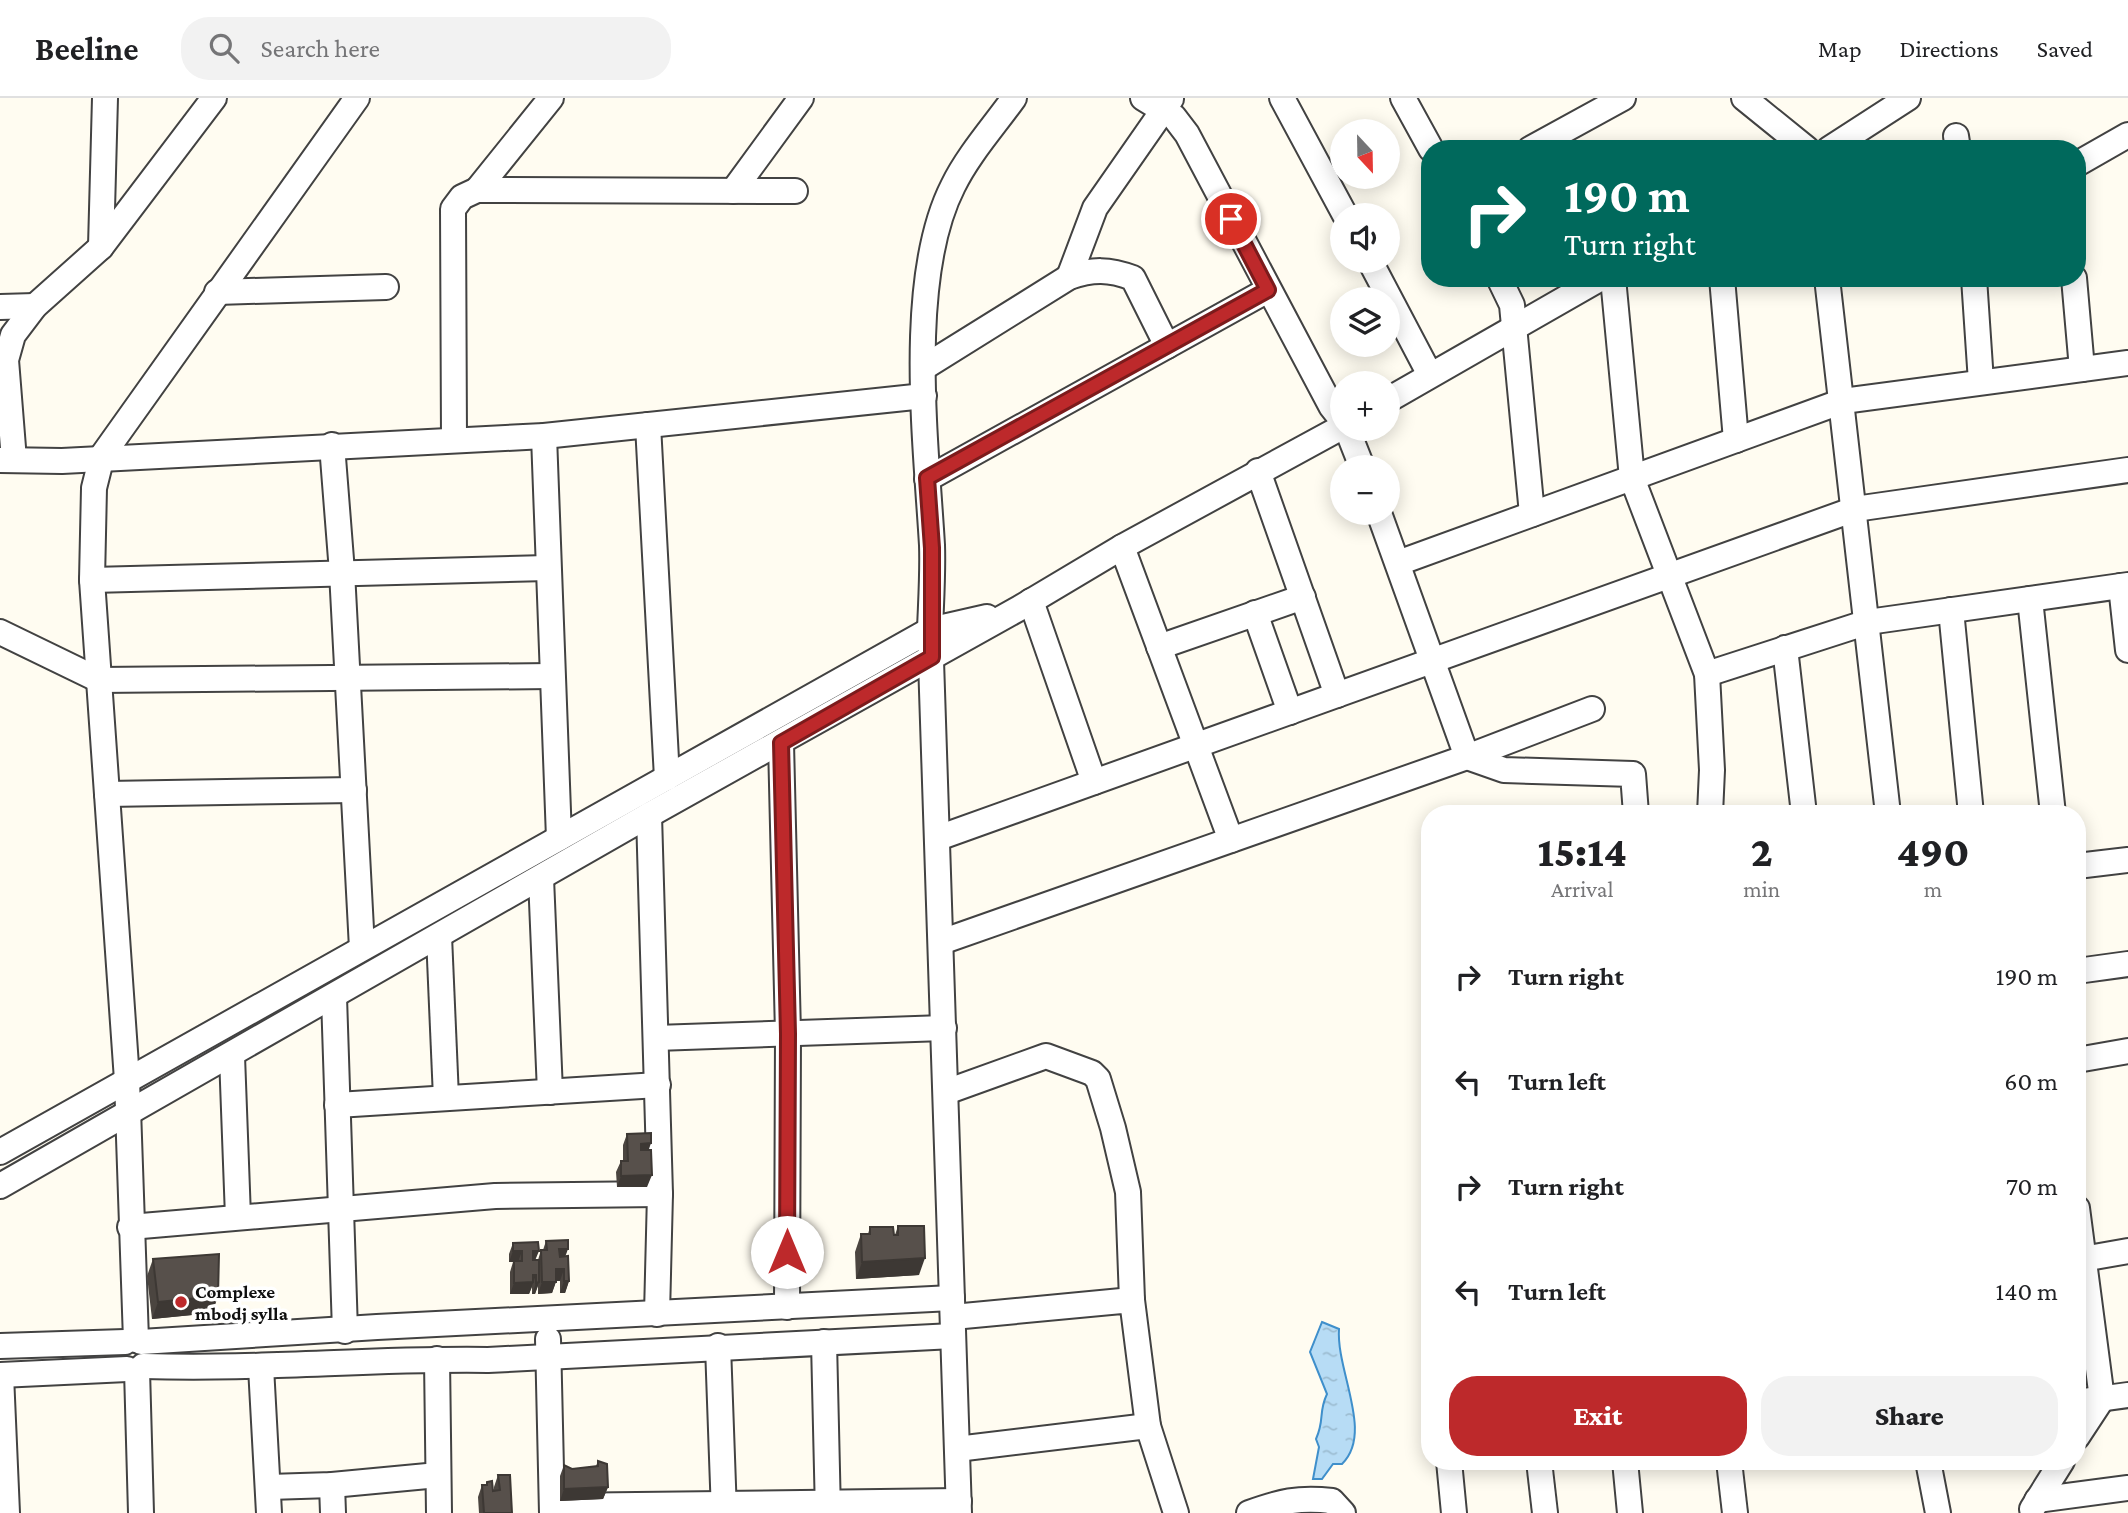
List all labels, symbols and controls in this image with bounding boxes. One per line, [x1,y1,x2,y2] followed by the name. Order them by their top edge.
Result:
[181,17,671,80] search box
[205,29,243,67] icon: search
[35,30,139,67] text: Beeline
[261,34,380,63] text: Search here
[1818,35,1862,62] text: Map
[1900,35,1999,62] text: Directions
[2037,35,2093,62] text: Saved
[1330,119,1400,189] north arrow
[1330,119,1400,525] map controls
[1449,168,1540,259] icon: right
[1564,168,1690,223] text: 190 m
[1201,189,1261,249] pin
[1212,200,1250,238] icon: arrive
[1330,203,1400,273] button: sound
[1564,226,1696,262] text: Turn right
[1330,287,1400,357] button: layers
[1330,371,1400,441] button: +
[1330,455,1400,525] button: −
[1538,828,1627,875] text: 15:14
[1751,828,1773,875] text: 2
[1897,828,1969,875] text: 490
[1551,876,1613,902] text: Arrival
[1743,876,1780,902] text: min
[1924,876,1942,902] text: m
[1449,958,1487,996] icon: right
[1508,962,1624,991] text: Turn right
[1996,962,2058,991] text: 190 m
[1449,1063,1487,1101] icon: left
[1508,1067,1606,1096] text: Turn left
[2004,1067,2058,1096] text: 60 m
[1449,1168,1487,1206] icon: right
[1508,1172,1624,1201] text: Turn right
[2006,1172,2058,1201] text: 70 m
[750,1215,824,1289] position arrow
[1449,1273,1487,1311] icon: left
[1508,1277,1606,1306] text: Turn left
[1996,1277,2058,1306] text: 140 m
[195,1281,289,1325] place label: Complexe mbodj sylla
[173,1294,189,1310] marker: Complexe mbodj sylla
[1449,1376,1747,1456] button: Exit
[1761,1376,2058,1456] button: Share

